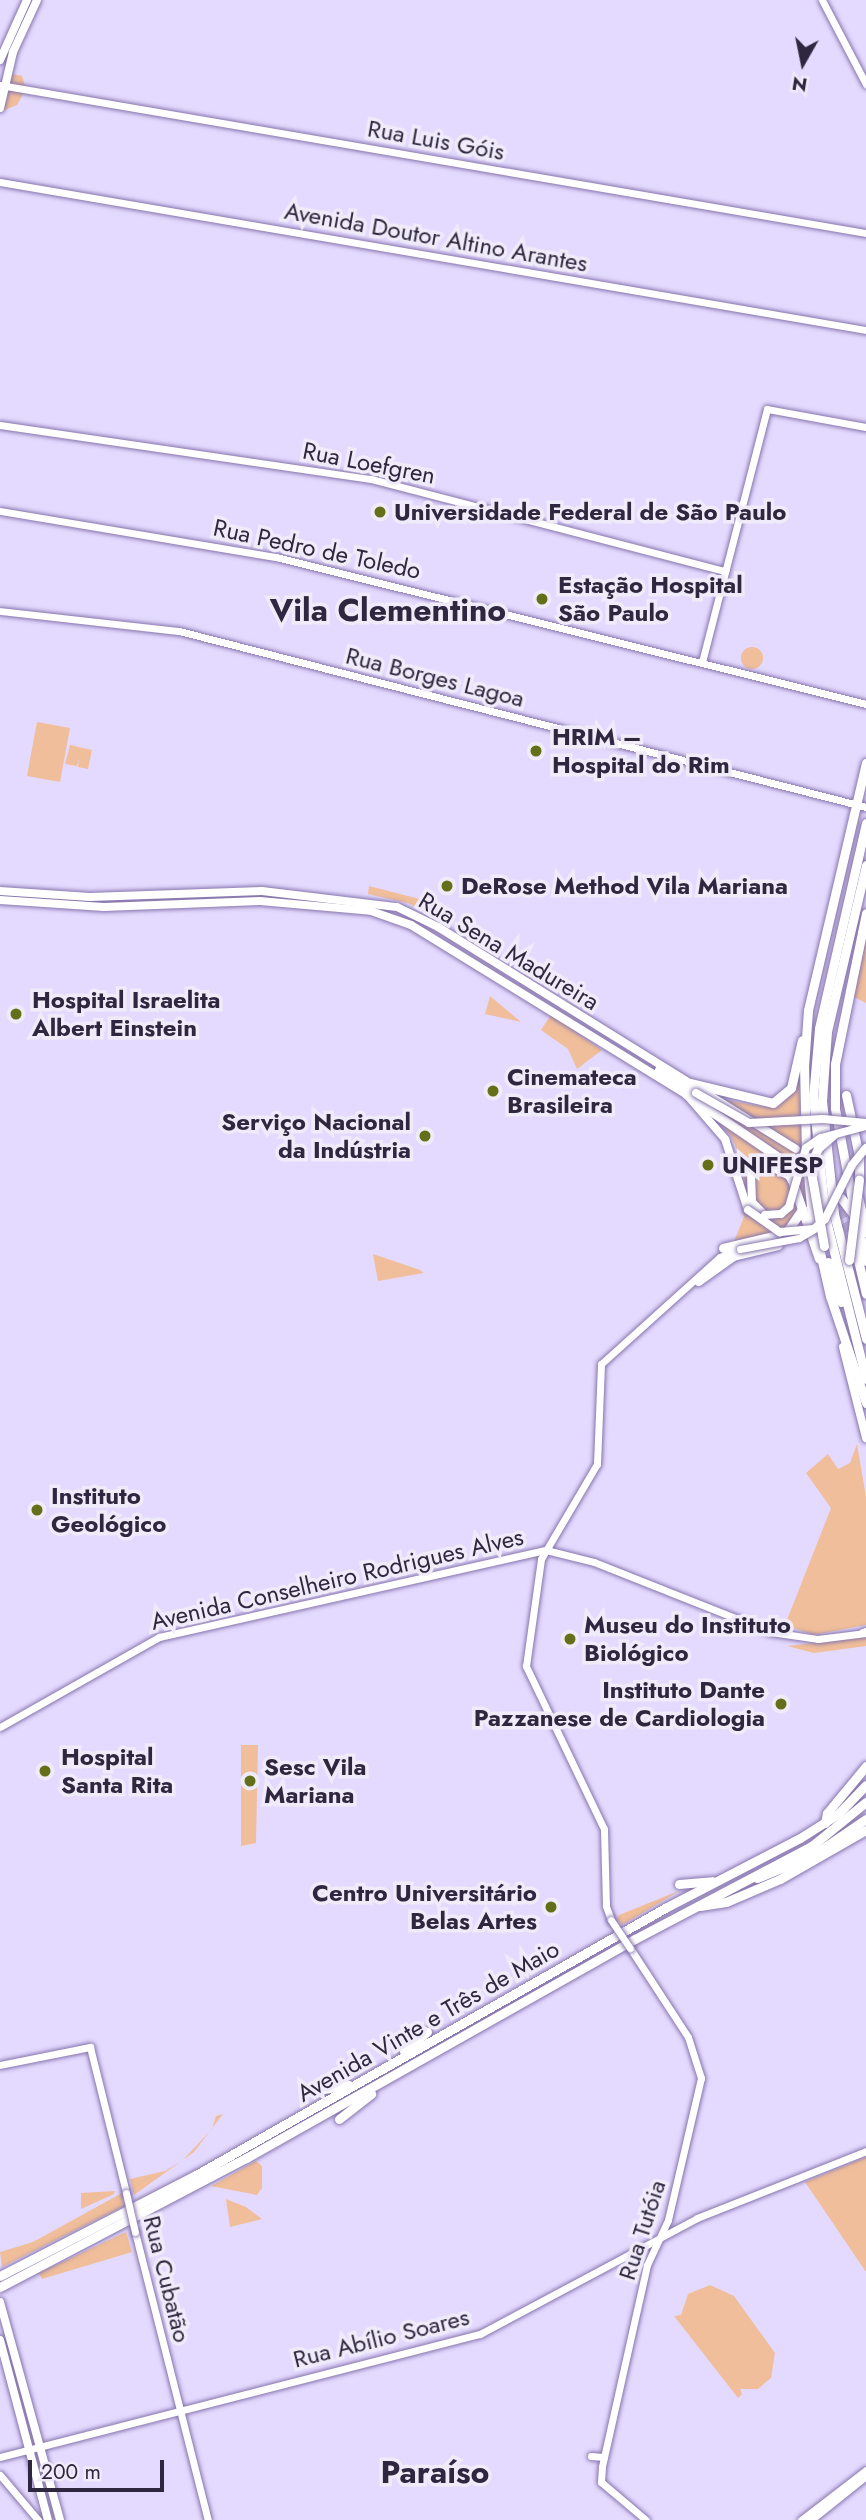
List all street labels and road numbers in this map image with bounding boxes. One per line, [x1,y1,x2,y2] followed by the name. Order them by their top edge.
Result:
[365,114,507,166] street label: Rua Luis Góis
[282,196,590,278] street label: Avenida Doutor Altino Arantes
[300,436,438,490] street label: Rua Loefgren
[211,513,423,585] street label: Rua Pedro de Toledo
[343,641,527,713] street label: Rua Borges Lagoa
[414,886,604,1016] street label: Rua Sena Madureira
[148,1522,526,1636] street label: Avenida Conselheiro Rodrigues Alves
[292,1934,564,2108] street label: Avenida Vinte e Três de Maio
[612,2176,672,2284] street label: Rua Tutóia
[137,2213,197,2345] street label: Rua Cubatão
[290,2302,472,2374] street label: Rua Abílio Soares

